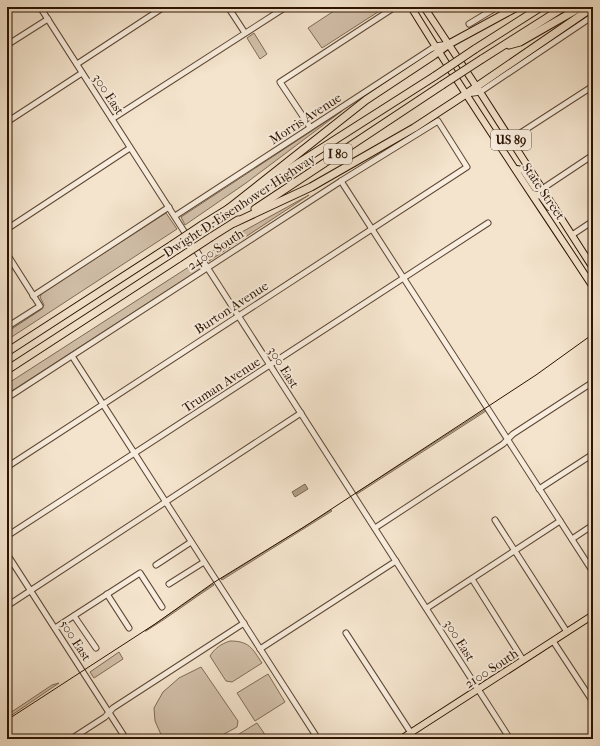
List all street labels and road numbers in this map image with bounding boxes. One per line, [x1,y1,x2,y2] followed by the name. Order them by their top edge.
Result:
[90,71,128,118] street label: 300 East
[267,89,345,147] street label: Morris Avenue
[491,130,531,150] road number: US 89
[324,144,352,164] road number: I 80
[160,150,319,260] street label: Dwight D. Eisenhower Highway
[519,160,568,223] street label: State Street
[184,225,247,273] street label: 2400 South
[192,278,271,337] street label: Burton Avenue
[265,344,302,391] street label: 300 East
[179,353,264,415] street label: Truman Avenue
[57,617,95,664] street label: 500 East
[441,617,478,664] street label: 300 East
[462,645,521,691] street label: 2100 South

